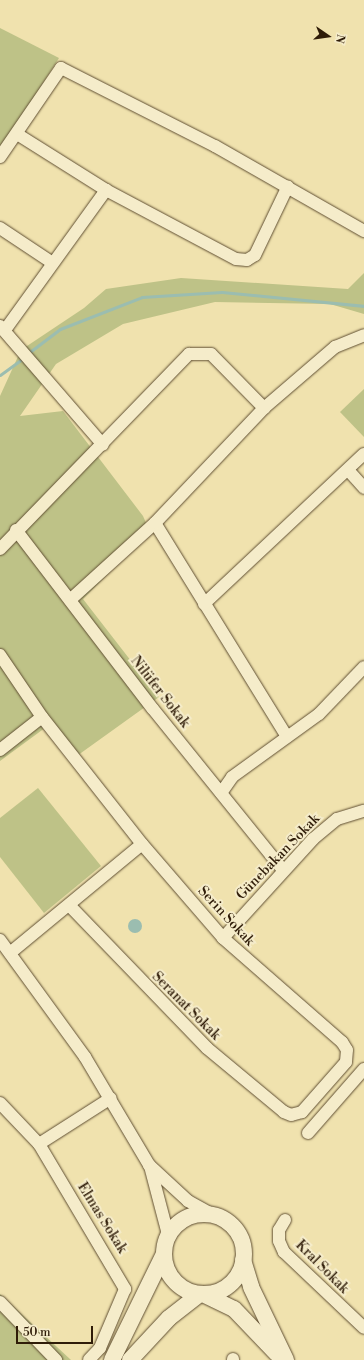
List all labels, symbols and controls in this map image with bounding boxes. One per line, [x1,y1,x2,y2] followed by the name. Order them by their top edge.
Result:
[308,16,348,56] north arrow
[332,33,347,45] text: N
[127,653,193,731] street label: Nilüfer Sokak
[233,811,323,903] street label: Günebakan Sokak
[194,883,258,949] street label: Serin Sokak
[148,968,224,1044] street label: Seranat Sokak
[74,1180,130,1256] street label: Elmas Sokak
[292,1237,352,1297] street label: Kral Sokak
[18,1318,95,1344] scale bar
[23,1325,51,1340] text: 50 m

